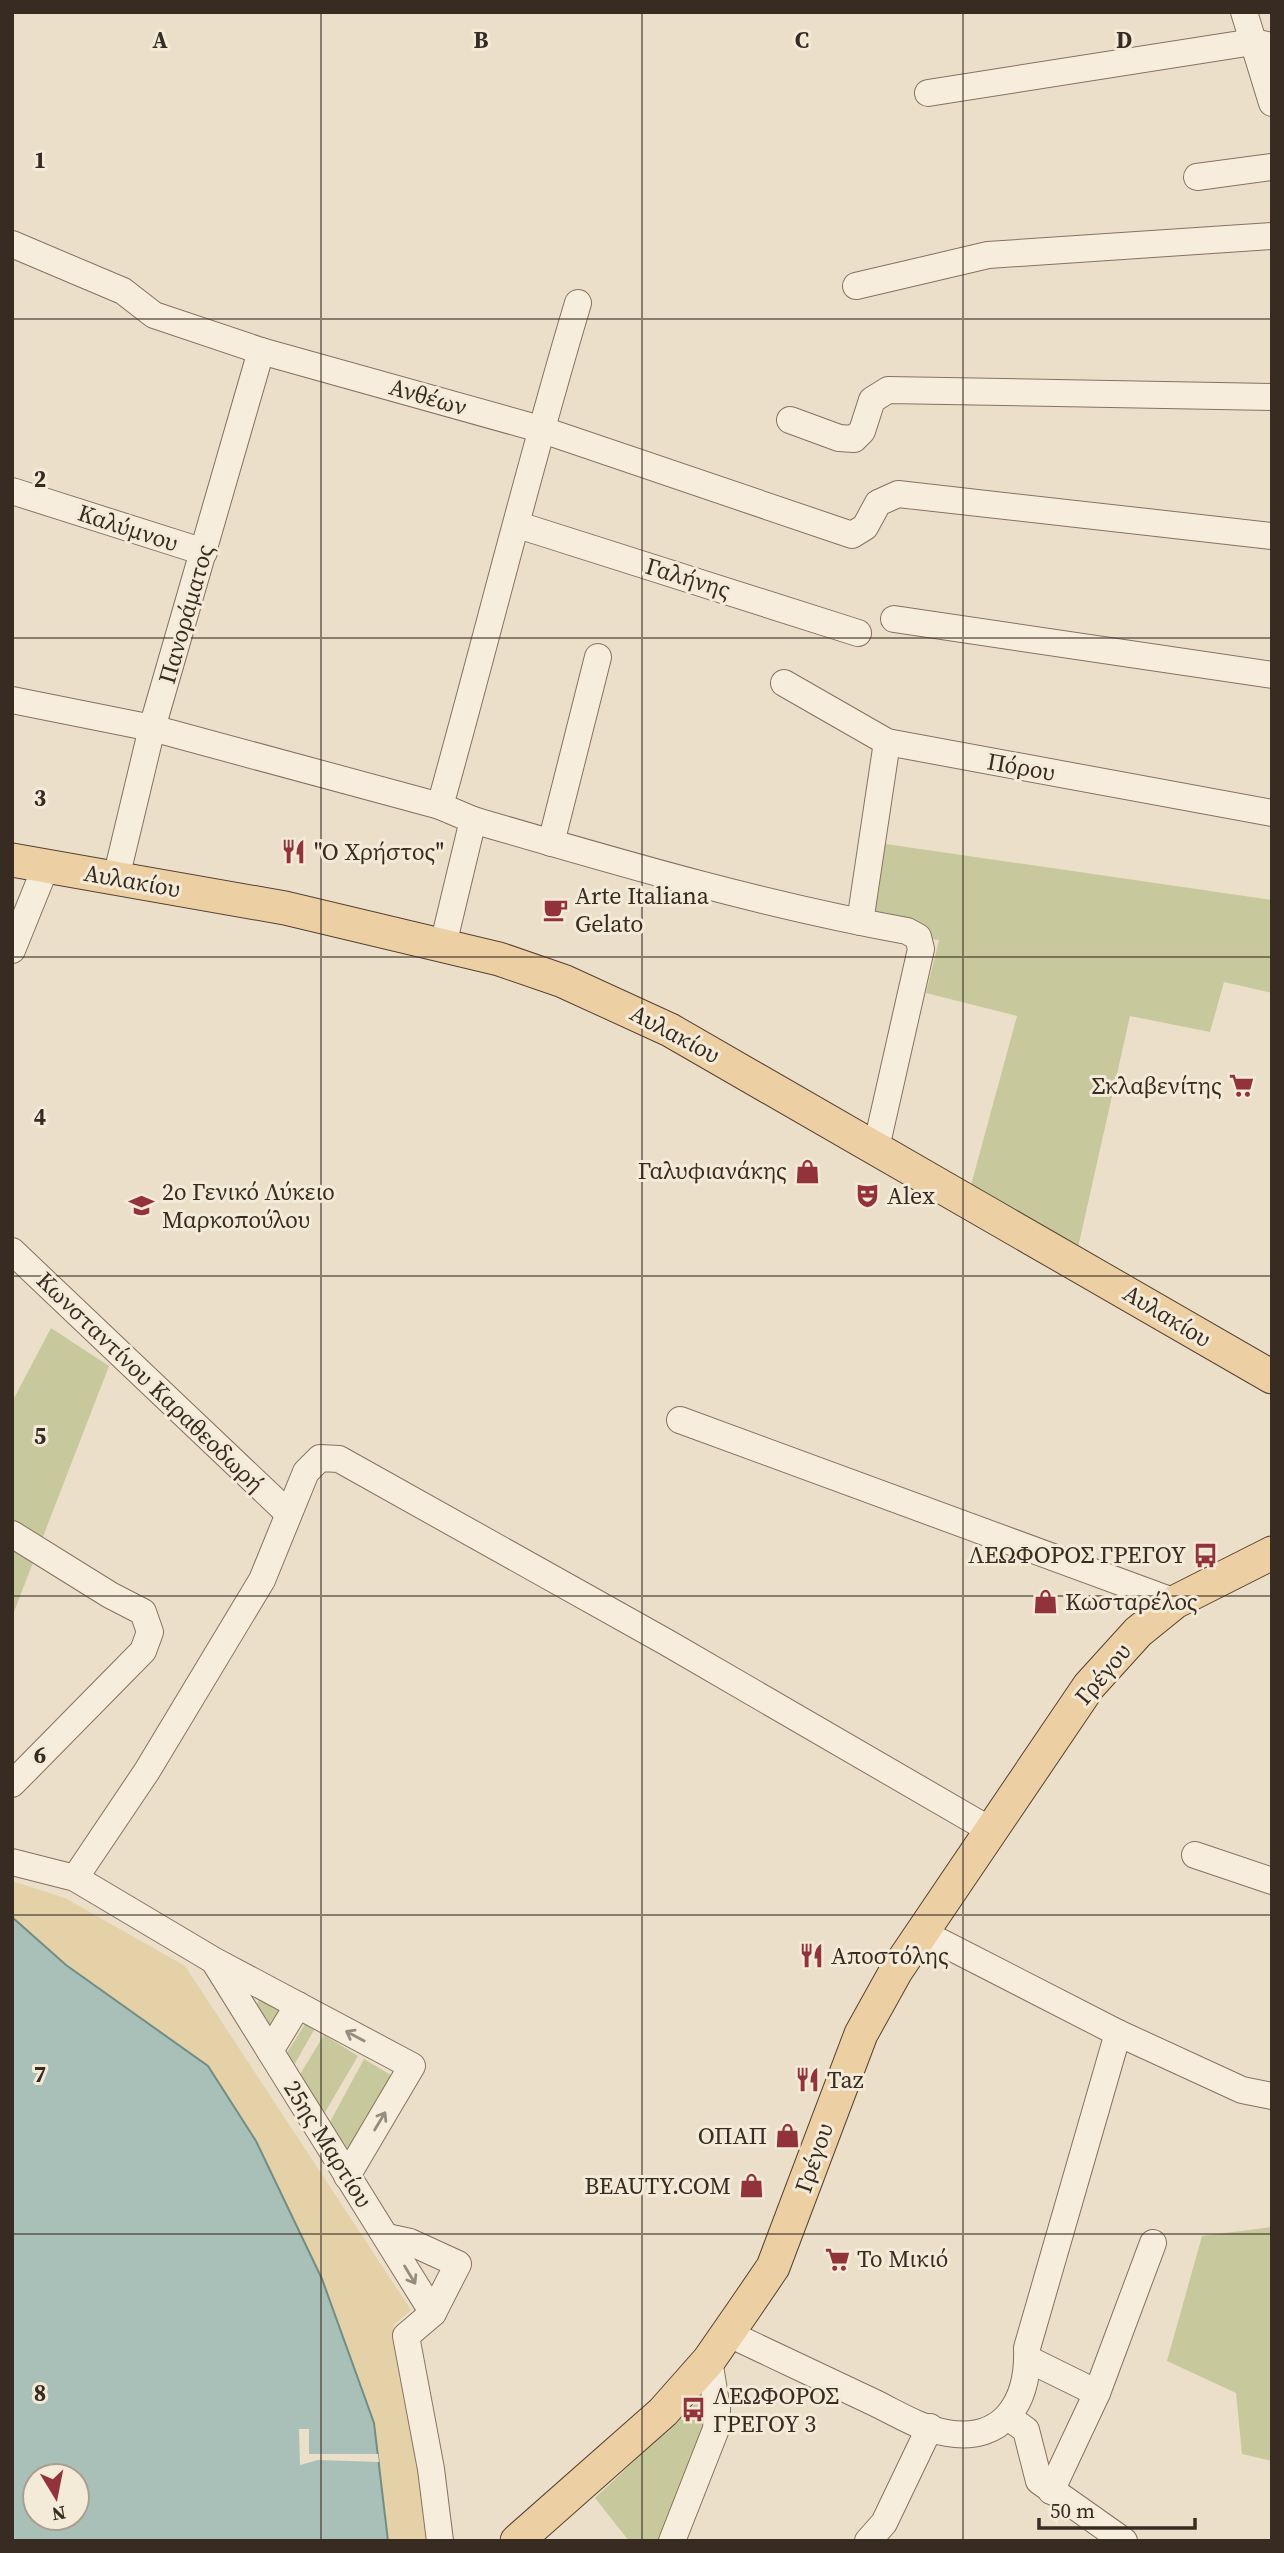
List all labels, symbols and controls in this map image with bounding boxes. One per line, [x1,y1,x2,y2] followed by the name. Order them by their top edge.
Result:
[152,24,168,56] text: A
[474,24,489,56] text: B
[795,24,809,56] text: C
[1116,24,1132,56] text: D
[34,144,46,176] text: 1
[386,370,471,423] street label: Ανθέων
[34,463,46,495] text: 2
[74,496,183,559] street label: Καλύμνου
[150,540,221,687] street label: Πανοράματος
[642,549,735,606] street label: Γαλήνης
[984,744,1058,789] street label: Πόρου
[34,782,46,814] text: 3
[314,835,444,868] place label: "Ο Χρήστος"
[280,838,308,866] restaurant icon: "Ο Χρήστος"
[81,856,183,905] street label: Αυλακίου
[575,879,710,940] place label: Arte Italiana Gelato
[541,896,569,924] cafe icon: Arte Italiana Gelato
[625,996,726,1071] street label: Αυλακίου
[1092,1069,1222,1102] place label: Σκλαβενίτης
[1228,1072,1256,1100] supermarket icon: Σκλαβενίτης
[34,1101,46,1133] text: 4
[638,1154,787,1187] place label: Γαλυφιανάκης
[793,1157,821,1185] shop icon: Γαλυφιανάκης
[162,1175,335,1236] place label: 2ο Γενικό Λύκειο Μαρκοπούλου
[887,1179,935,1212] place label: Alex
[853,1182,881,1210] theatre icon: Alex
[128,1192,156,1220] school or university icon: 2ο Γενικό Λύκειο Μαρκοπούλου
[29,1264,271,1499] street label: Κωνσταντίνου Καραθεοδωρή
[1117,1276,1217,1355] street label: Αυλακίου
[34,1420,46,1452] text: 5
[968,1538,1186,1571] place label: ΛΕΩΦΟΡΟΣ ΓΡΕΓΟΥ
[1192,1541,1220,1569] bus stop icon: ΛΕΩΦΟΡΟΣ ΓΡΕΓΟΥ
[1065,1585,1198,1618] place label: Κωσταρέλος
[1031,1588,1059,1616] shop icon: Κωσταρέλος
[1067,1636,1138,1712] street label: Γρέγου
[34,1739,46,1771] text: 6
[831,1939,949,1972] place label: Αποστόλης
[797,1942,825,1970] restaurant icon: Αποστόλης
[345,2028,366,2042] one-way arrow
[34,2058,46,2090] text: 7
[827,2063,864,2096] place label: Taz
[793,2066,821,2094] restaurant icon: Taz
[276,2074,381,2214] street label: 25ης Μαρτίου
[373,2112,387,2132] one-way arrow
[698,2119,767,2152] place label: ΟΠΑΠ
[786,2119,841,2197] street label: Γρέγου
[773,2122,801,2150] shop icon: ΟΠΑΠ
[584,2169,731,2202] place label: BEAUTY.COM
[737,2172,765,2200] shop icon: BEAUTY.COM
[857,2242,948,2275] place label: Το Μικιό
[823,2245,851,2273] supermarket icon: Το Μικιό
[403,2265,417,2285] one-way arrow
[34,2377,46,2409] text: 8
[713,2379,839,2440] place label: ΛΕΩΦΟΡΟΣ ΓΡΕΓΟΥ 3
[679,2396,707,2424] bus stop icon: ΛΕΩΦΟΡΟΣ ΓΡΕΓΟΥ 3
[21,2462,91,2532] north arrow
[1039,2486,1195,2530] scale bar
[1050,2496,1095,2525] text: 50 m
[50,2500,68,2528] text: N

